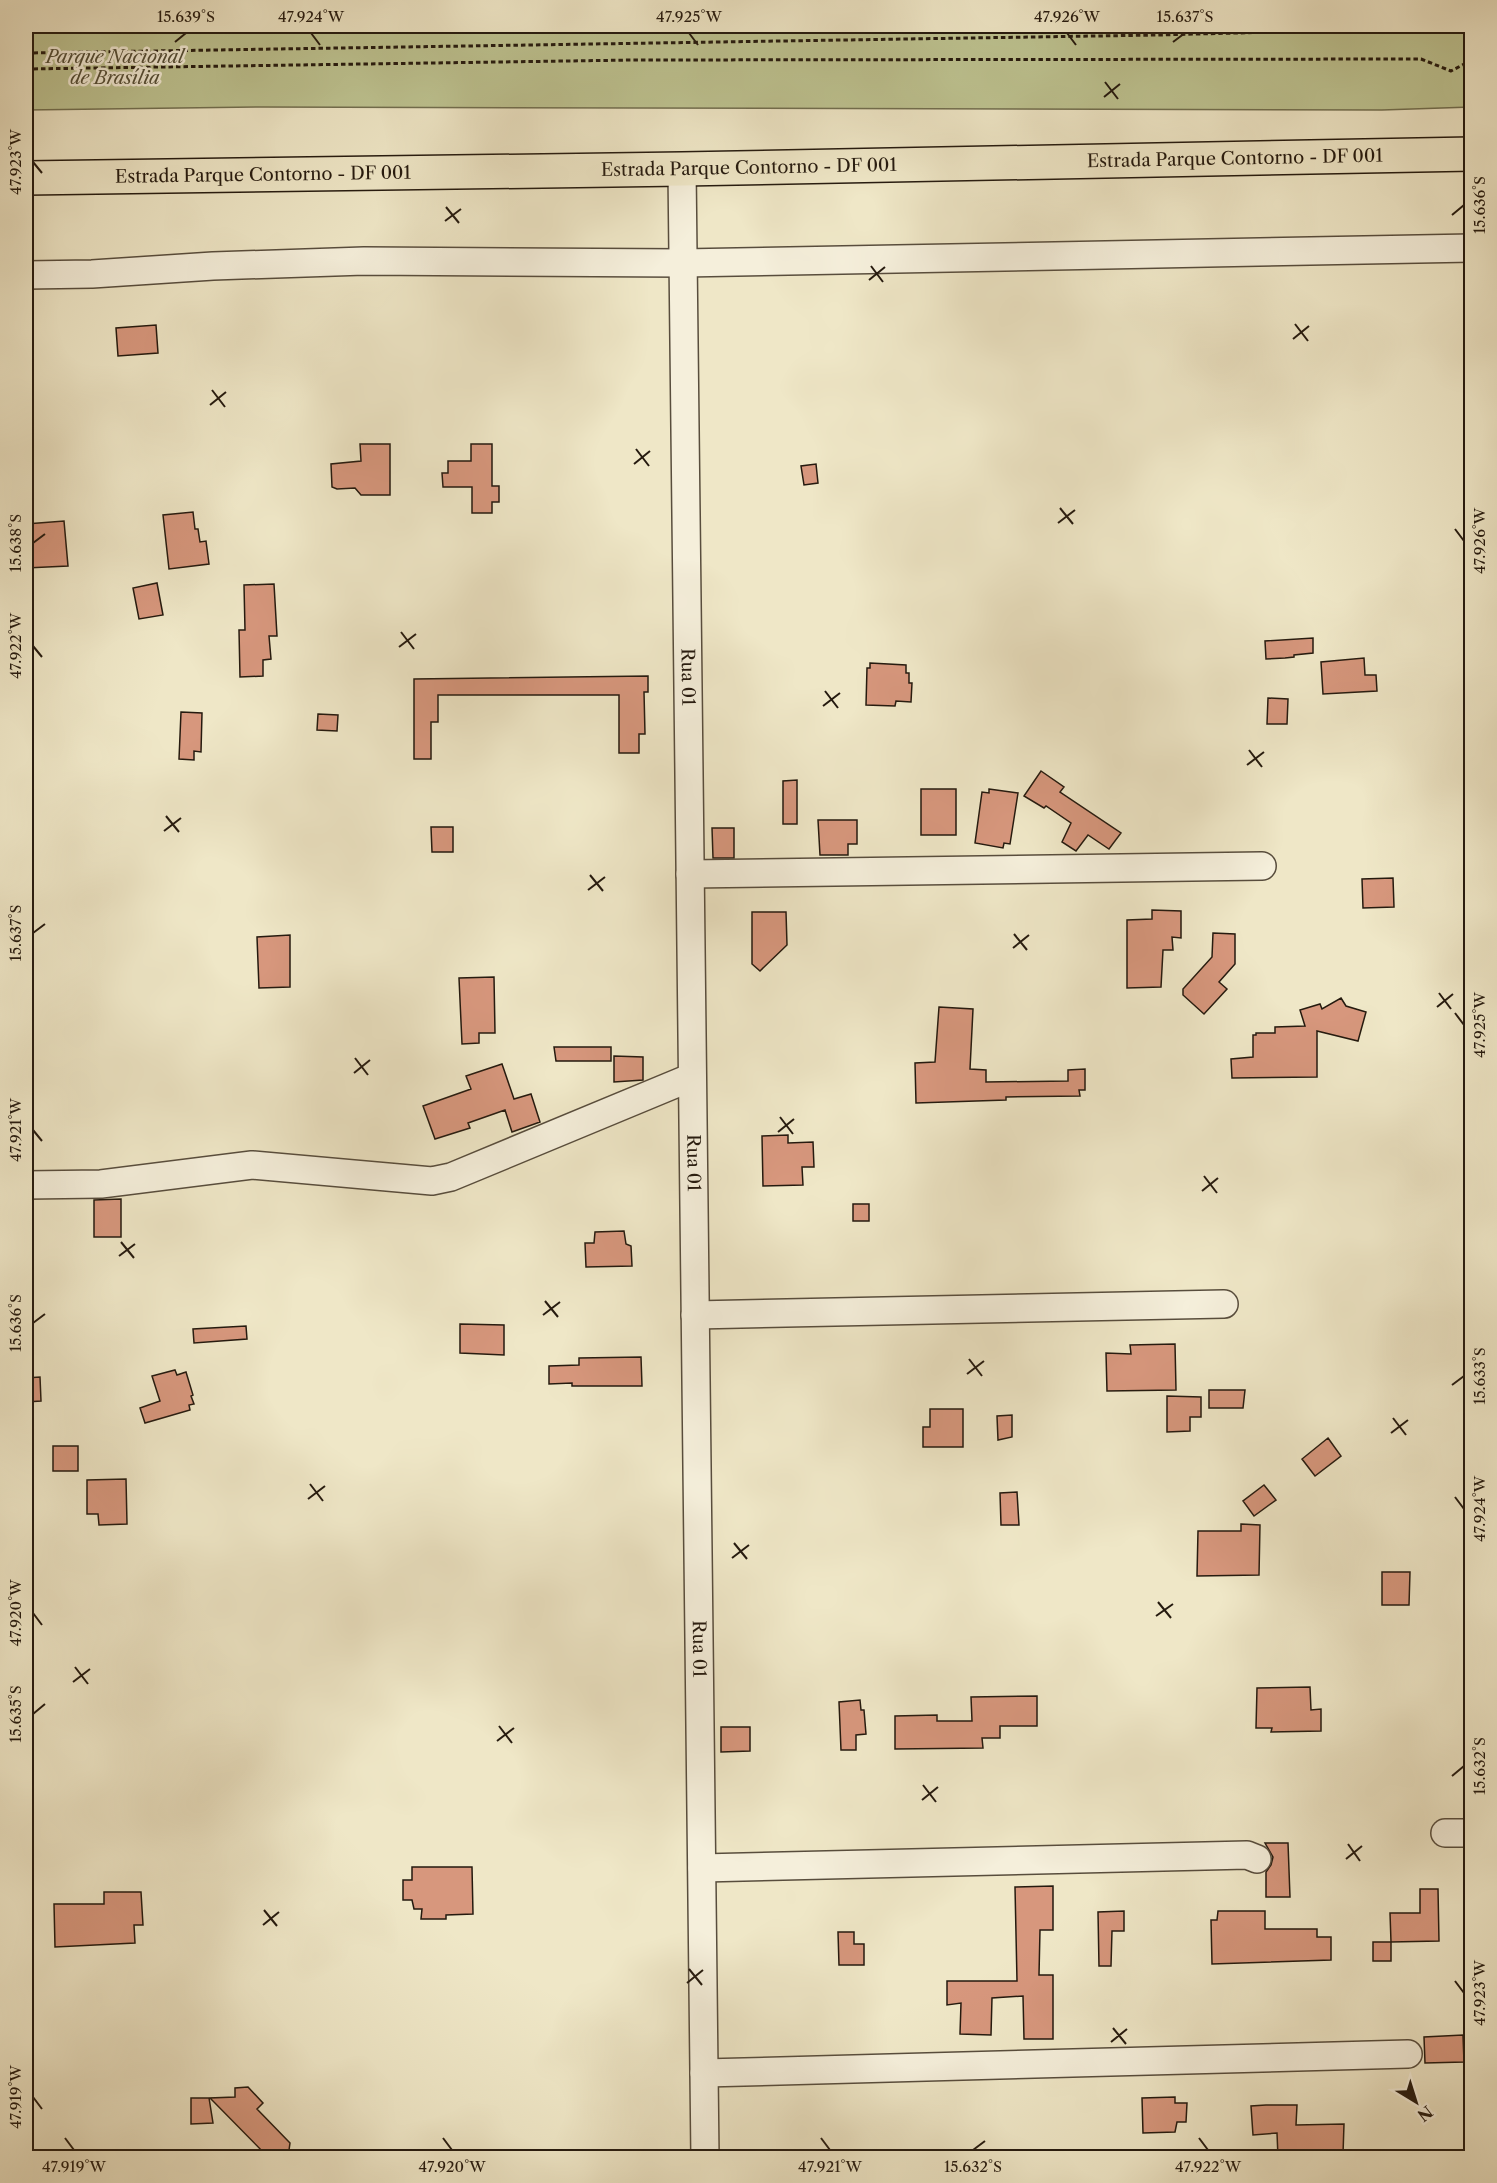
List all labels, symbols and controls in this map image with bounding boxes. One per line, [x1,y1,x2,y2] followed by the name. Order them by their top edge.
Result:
[157,7,215,26] text: 15.639°S
[278,7,345,26] text: 47.924°W
[656,7,722,26] text: 47.925°W
[1034,7,1101,26] text: 47.926°W
[1157,7,1213,26] text: 15.637°S
[44,46,186,89] park label: Parque Nacional de Brasília
[6,128,25,195] text: 47.923°W
[1087,145,1384,172] street label: Estrada Parque Contorno - DF 001
[601,154,898,181] street label: Estrada Parque Contorno - DF 001
[115,162,412,188] street label: Estrada Parque Contorno - DF 001
[1470,176,1489,234] text: 15.636°S
[1470,507,1489,574] text: 47.926°W
[6,514,25,572] text: 15.638°S
[6,612,25,679] text: 47.922°W
[677,648,699,706] street label: Rua 01
[6,905,25,961] text: 15.637°S
[1470,992,1489,1058] text: 47.925°W
[6,1098,25,1162] text: 47.921°W
[682,1134,705,1192] street label: Rua 01
[6,1294,25,1352] text: 15.636°S
[1470,1347,1489,1405] text: 15.633°S
[1470,1475,1489,1542] text: 47.924°W
[6,1579,25,1647] text: 47.920°W
[688,1620,710,1678] street label: Rua 01
[6,1685,25,1743] text: 15.635°S
[1470,1737,1489,1795] text: 15.632°S
[1470,1959,1489,2026] text: 47.923°W
[6,2064,25,2129] text: 47.919°W
[1386,2072,1446,2132] north arrow
[1414,2102,1437,2126] text: N
[42,2157,107,2176] text: 47.919°W
[418,2157,486,2176] text: 47.920°W
[798,2157,862,2176] text: 47.921°W
[944,2157,1002,2176] text: 15.632°S
[1175,2157,1242,2176] text: 47.922°W

